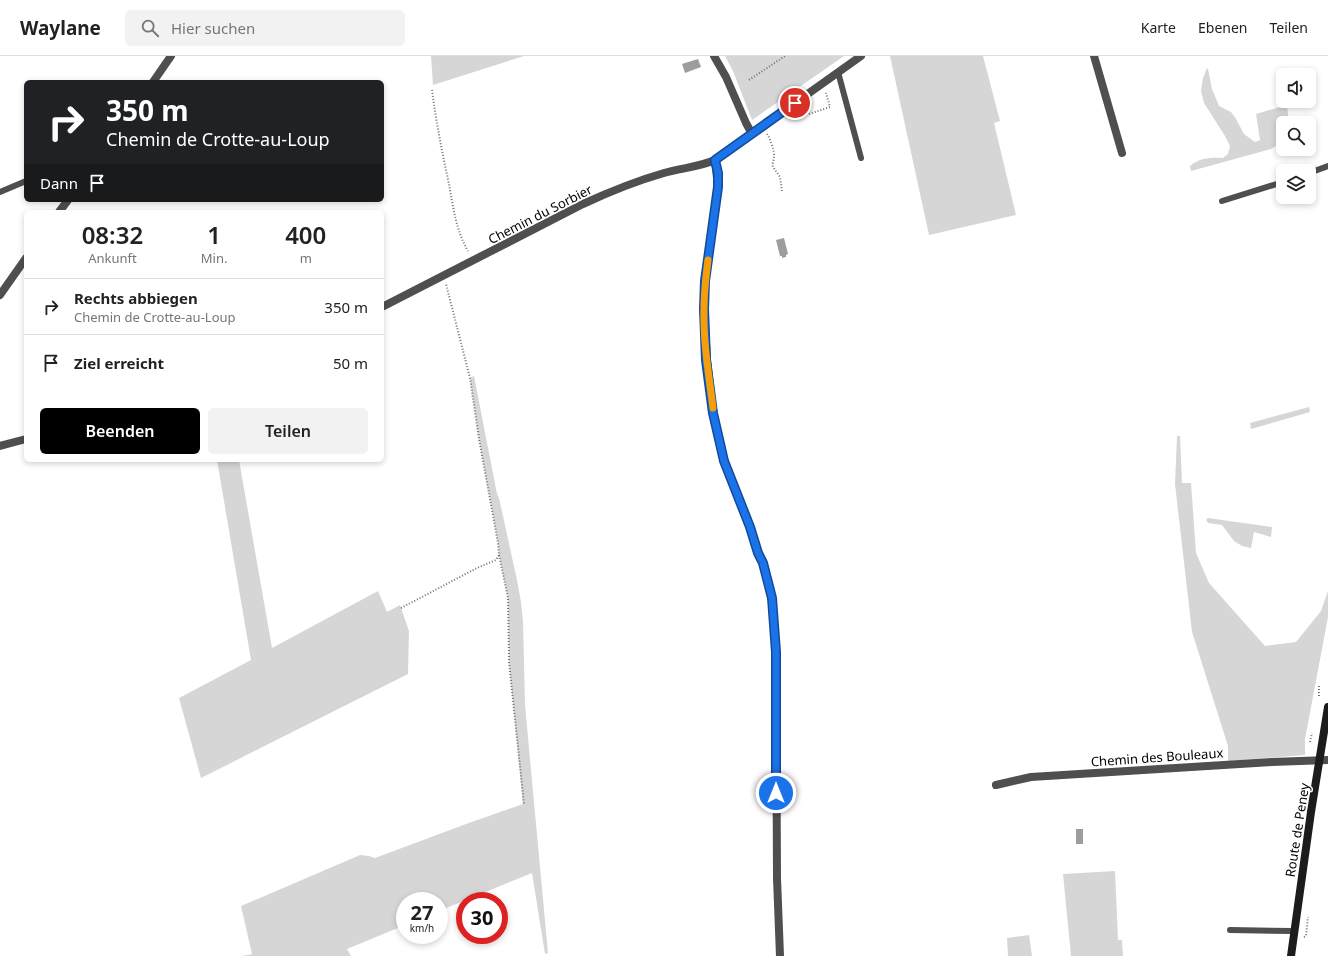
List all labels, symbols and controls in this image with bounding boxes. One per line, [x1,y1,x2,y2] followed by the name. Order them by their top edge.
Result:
[125,10,405,46] search box
[20,15,101,41] text: Waylane
[139,17,161,39] icon: search
[171,18,255,38] text: Hier suchen
[1141,18,1176,37] text: Karte
[1198,18,1248,37] text: Ebenen
[1270,18,1308,37] text: Teilen
[1276,68,1316,204] map controls
[1276,68,1316,108] button: sound
[778,86,812,120] pin
[106,91,189,129] text: 350 m
[784,92,806,114] icon: arrive
[40,96,92,148] icon: right
[1276,116,1316,156] button: search
[106,127,330,151] text: Chemin de Crotte-au-Loup
[1276,164,1316,204] button: layers
[86,172,108,194] icon: arrive
[40,173,78,193] text: Dann
[485,180,596,248] street label: Chemin du Sorbier
[82,218,143,251] text: 08:32
[207,218,221,251] text: 1
[285,218,326,251] text: 400
[88,249,137,267] text: Ankunft
[201,249,228,267] text: Min.
[300,249,312,267] text: m
[74,288,198,308] text: Rechts abbiegen
[40,296,62,318] icon: right
[324,297,368,317] text: 350 m
[74,308,236,326] text: Chemin de Crotte-au-Loup
[40,352,62,374] icon: arrive
[74,353,164,373] text: Ziel erreicht
[333,353,368,373] text: 50 m
[40,408,200,454] button: Beenden
[208,408,368,454] button: Teilen
[1090,743,1224,771] street label: Chemin des Bouleaux
[755,772,797,814] position arrow
[1281,781,1313,878] street label: Route de Peney
[456,892,508,944] speed limit sign: 30
[411,899,433,926] text: 27
[410,921,434,935] text: km/h

